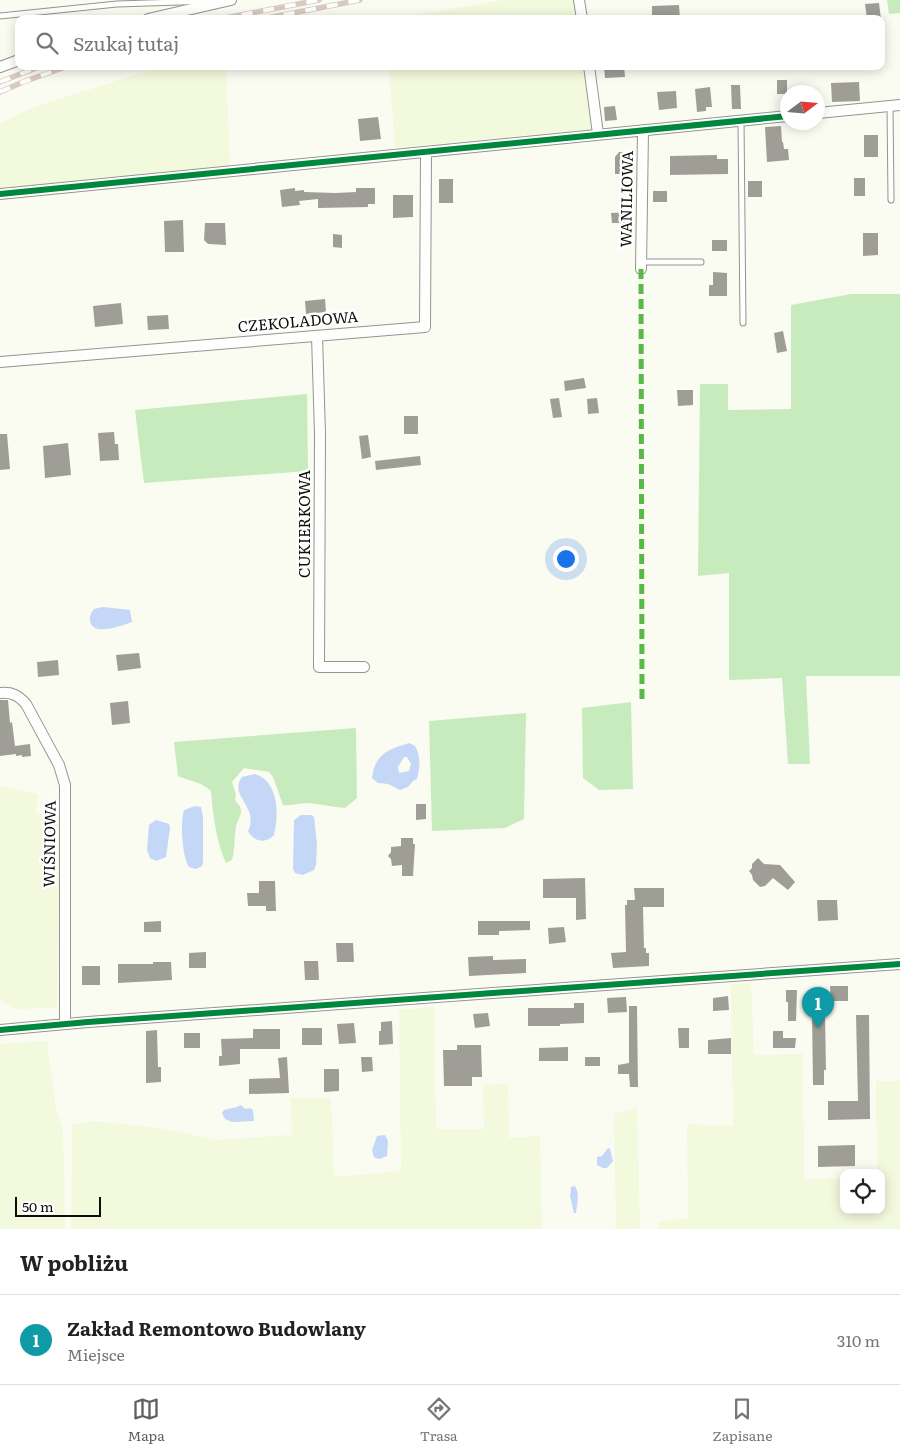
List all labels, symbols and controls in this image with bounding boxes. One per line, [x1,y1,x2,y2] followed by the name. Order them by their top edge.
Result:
[15,15,885,70] search box
[33,29,61,57] icon: search
[73,29,179,57] text: Szukaj tutaj
[780,85,825,130] north arrow
[613,150,638,248] street label: WANILIOWA
[237,304,359,337] street label: CZEKOLADOWA
[292,470,315,578] street label: CUKIERKOWA
[553,546,579,572] your location
[36,800,61,888] street label: WIŚNIOWA
[802,987,834,1028] pin: 1
[840,1169,885,1214] map controls
[840,1169,885,1214] button: locate
[15,1194,101,1217] scale bar
[22,1196,54,1216] text: 50 m
[20,1246,128,1277] text: W pobliżu
[67,1314,366,1342] text: Zakład Remontowo Budowlany
[33,1328,39,1352] text: 1
[837,1328,880,1352] text: 310 m
[67,1342,125,1366] text: Miejsce
[127,1395,165,1445] tab: Mapa
[420,1395,458,1445] tab: Trasa
[712,1395,773,1445] tab: Zapisane

